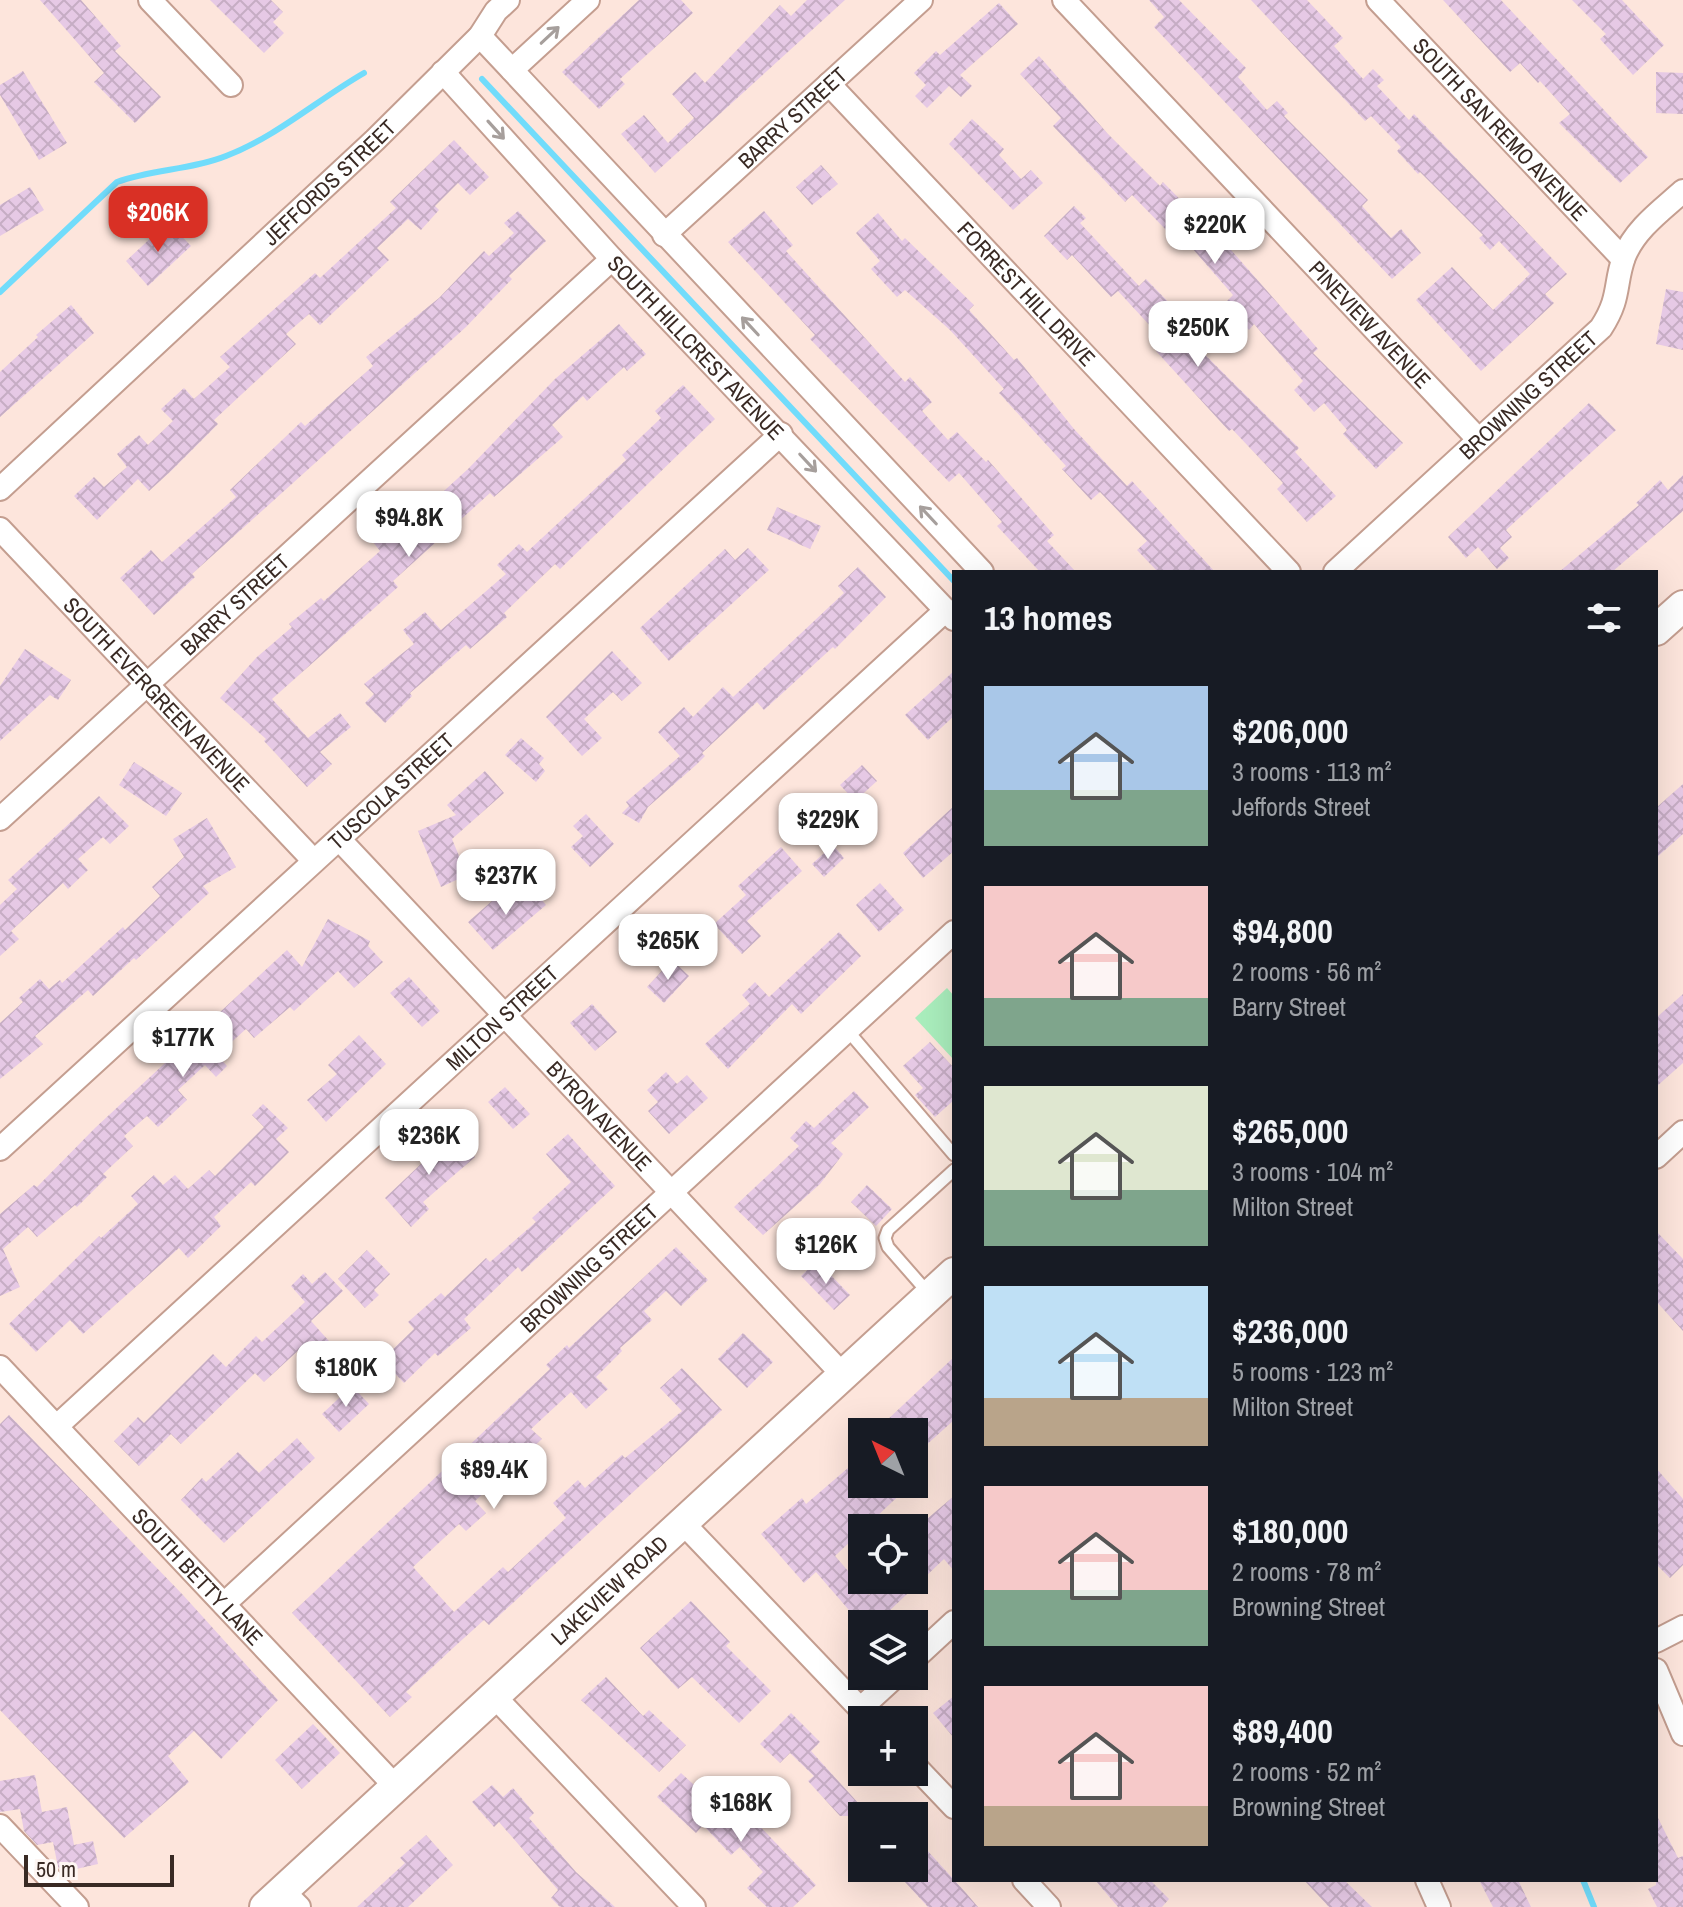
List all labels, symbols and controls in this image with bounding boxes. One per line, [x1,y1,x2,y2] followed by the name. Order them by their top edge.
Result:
[540,26,560,45] one-way arrow
[1406,31,1594,227] street label: SOUTH SAN REMO AVENUE
[731,60,853,175] street label: BARRY STREET
[256,113,402,252] street label: JEFFORDS STREET
[486,120,504,140] one-way arrow
[102,186,214,254] pin: $206K
[127,194,189,229] text: $206K
[1159,198,1271,266] pin: $220K
[1184,206,1246,241] text: $220K
[951,215,1102,373] street label: FORREST HILL DRIVE
[601,249,791,446] street label: SOUTH HILLCREST AVENUE
[1302,254,1438,395] street label: PINEVIEW AVENUE
[1142,301,1254,369] pin: $250K
[1167,309,1229,344] text: $250K
[740,316,759,336] one-way arrow
[1453,324,1604,466] street label: BROWNING STREET
[798,452,816,472] one-way arrow
[344,491,474,559] pin: $94.8K
[375,499,443,534] text: $94.8K
[919,506,938,525] one-way arrow
[174,547,296,662] street label: BARRY STREET
[57,590,256,799] street label: SOUTH EVERGREEN AVENUE
[984,595,1113,641] text: 13 homes
[1582,596,1626,640] icon: filters
[1232,708,1348,754] text: $206,000
[1048,718,1144,814] icon: home
[322,726,460,856] street label: TUSCOLA STREET
[1232,754,1392,789] text: 3 rooms · 113 m²
[1232,789,1370,824] text: Jeffords Street
[772,793,884,861] pin: $229K
[797,801,859,836] text: $229K
[450,849,562,917] pin: $237K
[475,857,537,892] text: $237K
[1232,908,1333,954] text: $94,800
[612,914,724,982] pin: $265K
[1048,918,1144,1014] icon: home
[637,922,699,957] text: $265K
[1232,954,1381,989] text: 2 rooms · 56 m²
[439,958,565,1077] street label: MILTON STREET
[1232,989,1346,1024] text: Barry Street
[127,1011,239,1079] pin: $177K
[152,1019,214,1054] text: $177K
[540,1054,659,1178] street label: BYRON AVENUE
[1232,1108,1348,1154] text: $265,000
[373,1109,485,1177] pin: $236K
[398,1117,460,1152] text: $236K
[1048,1118,1144,1214] icon: home
[1232,1154,1393,1189] text: 3 rooms · 104 m²
[1232,1189,1353,1224] text: Milton Street
[513,1197,664,1339] street label: BROWNING STREET
[770,1218,882,1286] pin: $126K
[795,1226,857,1261] text: $126K
[1232,1308,1348,1354] text: $236,000
[1048,1318,1144,1414] icon: home
[290,1341,402,1409] pin: $180K
[315,1349,377,1384] text: $180K
[1232,1354,1393,1389] text: 5 rooms · 123 m²
[1232,1389,1353,1424] text: Milton Street
[848,1418,928,1498] north arrow
[848,1418,928,1882] map controls
[429,1443,559,1511] pin: $89.4K
[460,1451,528,1486] text: $89.4K
[125,1501,270,1652] street label: SOUTH BETTY LANE
[1232,1508,1348,1554] text: $180,000
[848,1514,928,1594] button: locate
[1048,1518,1144,1614] icon: home
[544,1528,675,1652] street label: LAKEVIEW ROAD
[1232,1554,1381,1589] text: 2 rooms · 78 m²
[1232,1589,1385,1624] text: Browning Street
[848,1610,928,1690] button: layers
[848,1706,928,1786] button: +
[1232,1708,1333,1754] text: $89,400
[1048,1718,1144,1814] icon: home
[1232,1754,1381,1789] text: 2 rooms · 52 m²
[685,1776,797,1844] pin: $168K
[710,1784,772,1819] text: $168K
[1232,1789,1385,1824] text: Browning Street
[848,1802,928,1882] button: −
[24,1851,174,1887] scale bar
[36,1854,76,1884] text: 50 m

